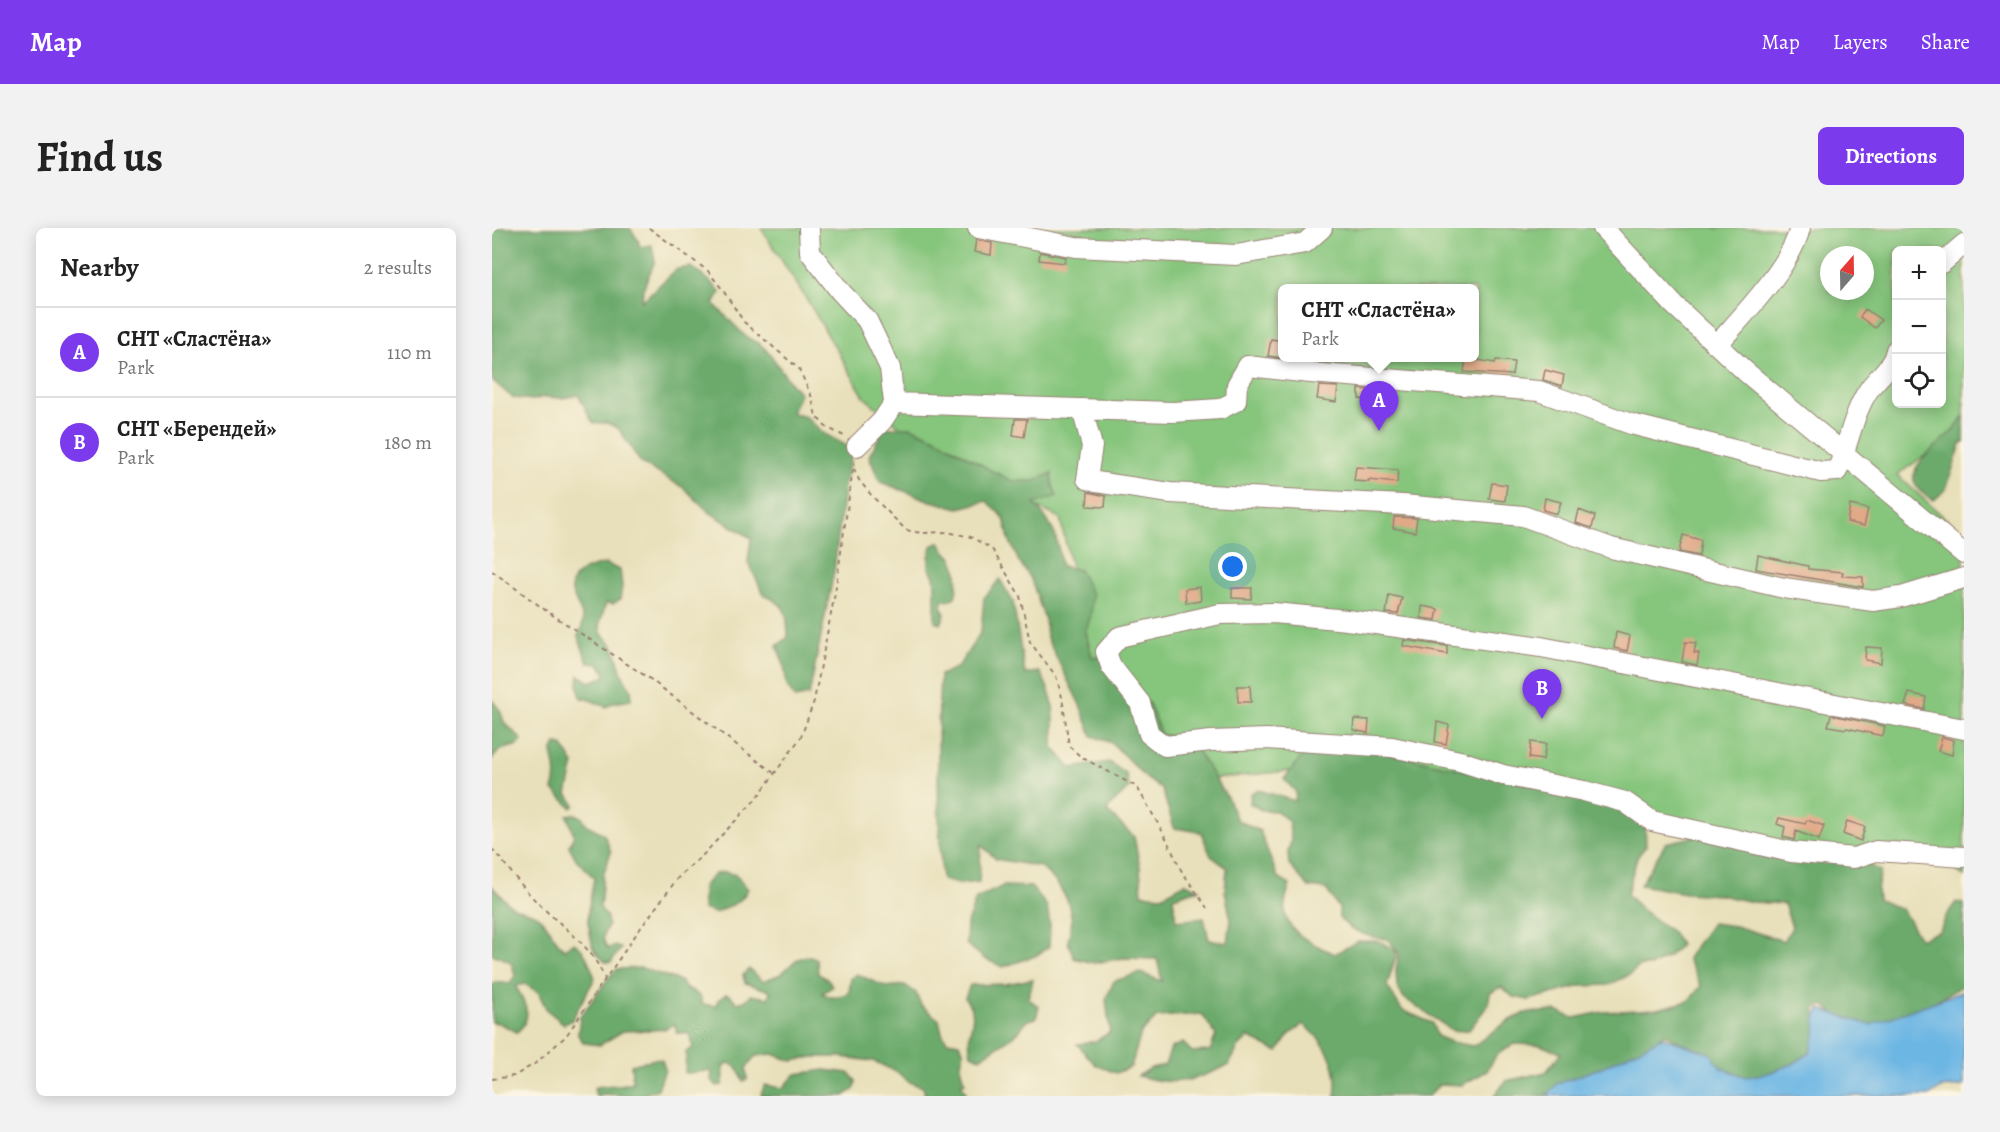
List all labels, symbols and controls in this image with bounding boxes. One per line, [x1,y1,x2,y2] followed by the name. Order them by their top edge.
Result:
[30,23,82,61] text: Map
[1761,28,1800,56] text: Map
[1833,28,1888,56] text: Layers
[1921,28,1970,56] text: Share
[1818,127,1964,185] button: Directions
[36,128,163,185] text: Find us
[1820,246,1874,300] north arrow
[1892,246,1946,408] map controls
[1892,246,1946,300] button: +
[60,250,139,285] text: Nearby
[364,254,432,281] text: 2 results
[1278,284,1479,362] popup
[1301,295,1456,325] text: СНТ «Сластёна»
[1892,300,1946,354] button: −
[117,324,271,354] text: СНТ «Сластёна»
[1301,325,1339,352] text: Park
[73,339,86,366] text: A
[387,339,432,366] text: 110 m
[117,354,155,381] text: Park
[1892,354,1946,408] button: locate
[1360,382,1398,431] pin: A
[117,414,276,444] text: СНТ «Берендей»
[73,429,86,456] text: B
[384,429,432,456] text: 180 m
[117,444,155,471] text: Park
[1218,552,1247,581] your location
[1522,670,1562,719] pin: B

